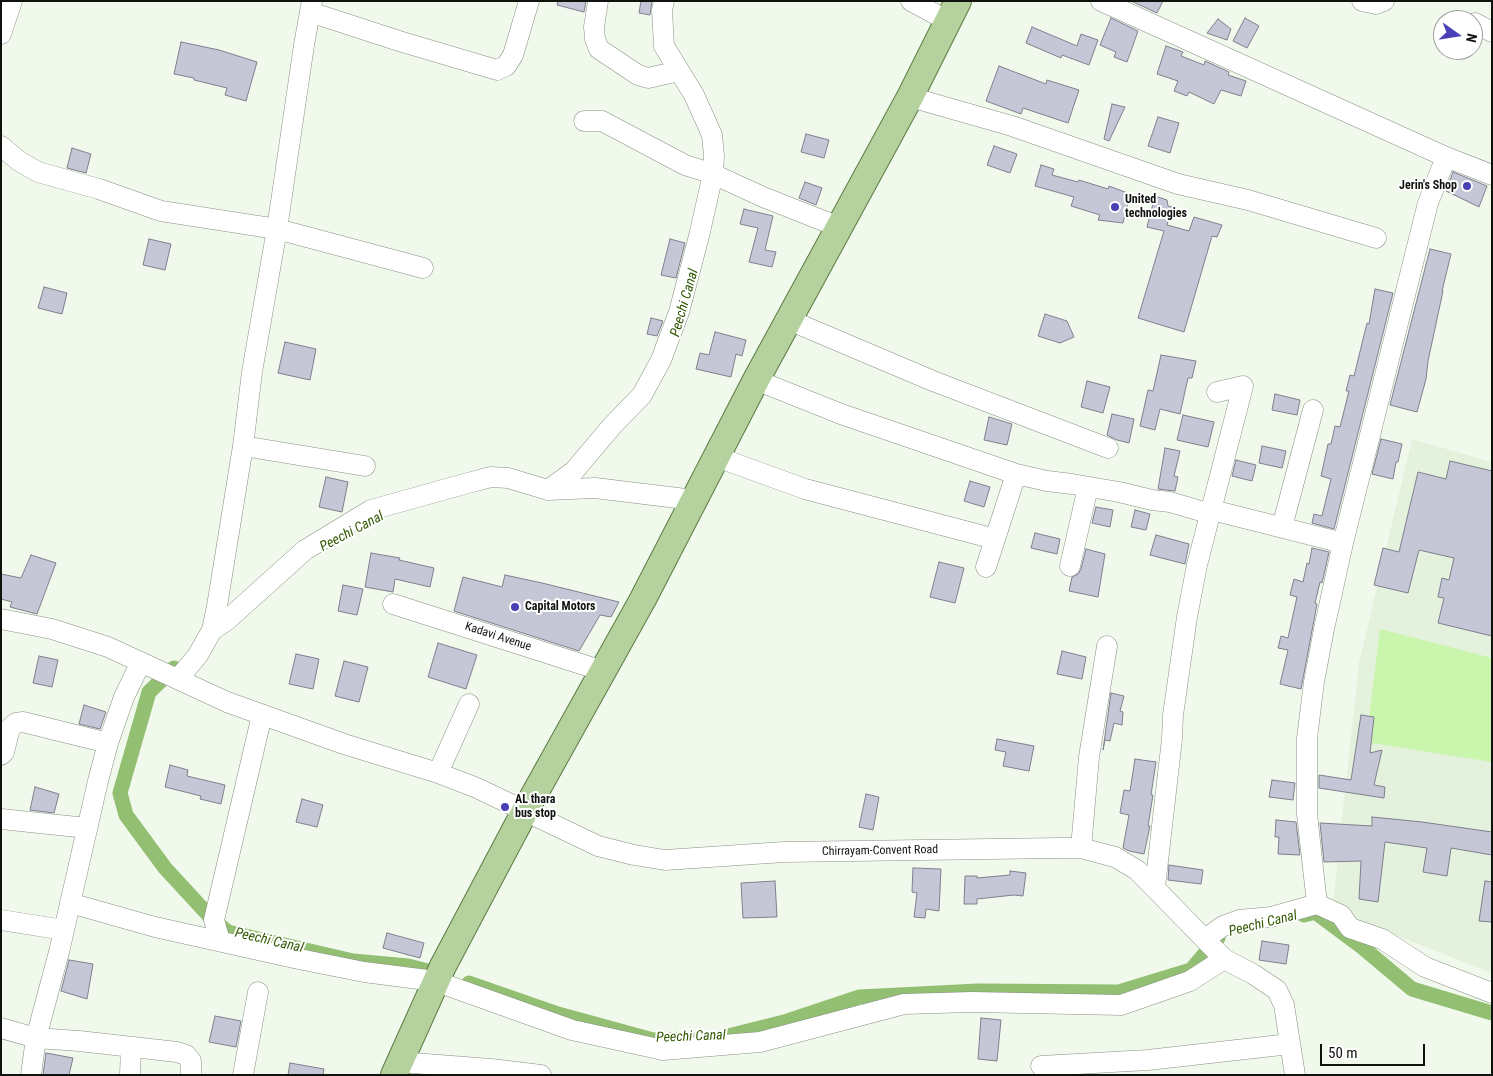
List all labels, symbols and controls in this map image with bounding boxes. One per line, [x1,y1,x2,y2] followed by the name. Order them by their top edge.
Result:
[1433,10,1483,60] north arrow
[1463,32,1480,44] text: N
[1399,179,1457,193] place label: Jerin's Shop
[1461,180,1473,192] marker: Jerin's Shop
[1125,193,1187,221] place label: United technologies
[1109,201,1121,213] marker: United technologies
[667,267,703,339] water label: Peechi Canal
[317,508,387,556] water label: Peechi Canal
[525,600,596,614] place label: Capital Motors
[509,601,521,613] marker: Capital Motors
[463,619,533,655] street label: Kadavi Avenue
[515,793,556,821] place label: AL thara bus stop
[499,801,511,813] marker: AL thara bus stop
[822,843,938,859] street label: Chirrayam-Convent Road
[1227,907,1299,941] water label: Peechi Canal
[233,925,305,957] water label: Peechi Canal
[656,1027,726,1047] water label: Peechi Canal
[1323,1034,1428,1066] scale bar
[1328,1044,1358,1062] text: 50 m

